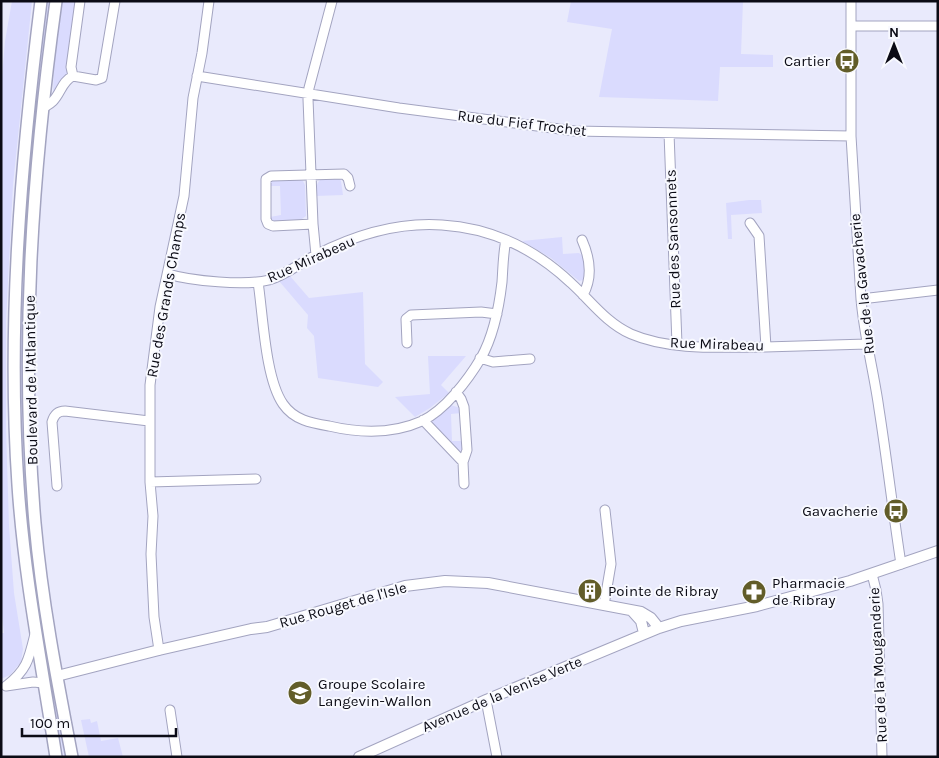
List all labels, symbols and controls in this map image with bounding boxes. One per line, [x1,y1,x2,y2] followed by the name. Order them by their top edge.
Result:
[869,20,919,70] north arrow
[889,24,899,41] text: N
[834,48,860,74] bus stop icon: Cartier
[784,52,831,70] place label: Cartier
[456,106,588,140] street label: Rue du Fief Trochet
[662,169,684,309] street label: Rue des Sansonnets
[143,211,189,379] street label: Rue des Grands Champs
[846,213,878,355] street label: Rue de la Gavacherie
[264,232,358,286] street label: Rue Mirabeau
[21,295,41,465] street label: Boulevard de l'Atlantique
[670,333,764,355] street label: Rue Mirabeau
[883,498,909,524] bus stop icon: Gavacherie
[802,502,878,520] place label: Gavacherie
[772,574,845,609] place label: Pharmacie de Ribray
[277,578,409,632] street label: Rue Rouget de l'Isle
[577,578,603,604] building icon: Pointe de Ribray
[741,579,767,605] pharmacy icon: Pharmacie de Ribray
[608,582,718,600] place label: Pointe de Ribray
[865,587,891,743] street label: Rue de la Mouganderie
[419,652,585,736] street label: Avenue de la Venise Verte
[318,675,432,710] place label: Groupe Scolaire Langevin-Wallon
[287,680,313,706] school or university icon: Groupe Scolaire Langevin-Wallon
[22,706,176,738] scale bar
[30,714,70,732] text: 100 m

